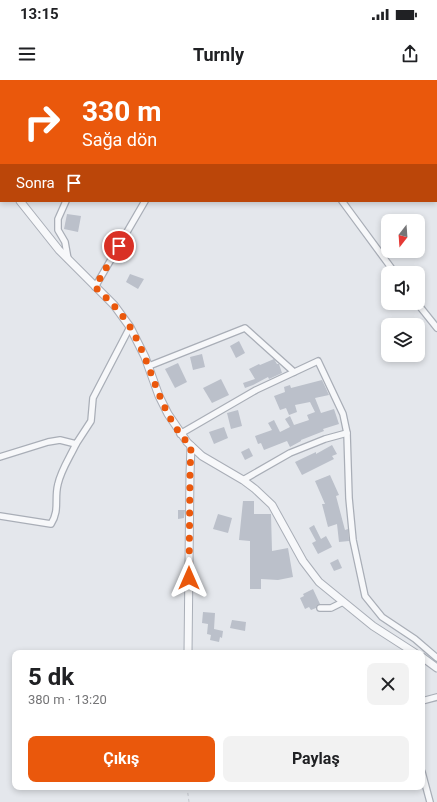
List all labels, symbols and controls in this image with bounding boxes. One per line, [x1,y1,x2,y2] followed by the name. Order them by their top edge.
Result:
[20,5,59,23] text: 13:15
[16,43,38,65] icon: menu
[399,43,421,65] icon: share
[193,44,244,65] text: Turnly
[82,95,161,128] text: 330 m
[16,96,68,148] icon: right
[82,129,157,150] text: Sağa dön
[63,172,85,194] icon: arrive
[16,174,55,192] text: Sonra
[381,214,425,258] north arrow
[381,214,425,362] map controls
[102,229,136,263] pin
[108,235,130,257] icon: arrive
[381,266,425,310] button: sound
[381,318,425,362] button: layers
[168,557,210,599] position arrow
[28,663,74,691] text: 5 dk
[367,663,409,705] button: close
[28,692,107,707] text: 380 m · 13:20
[28,736,215,782] button: Çıkış
[223,736,409,782] button: Paylaş

